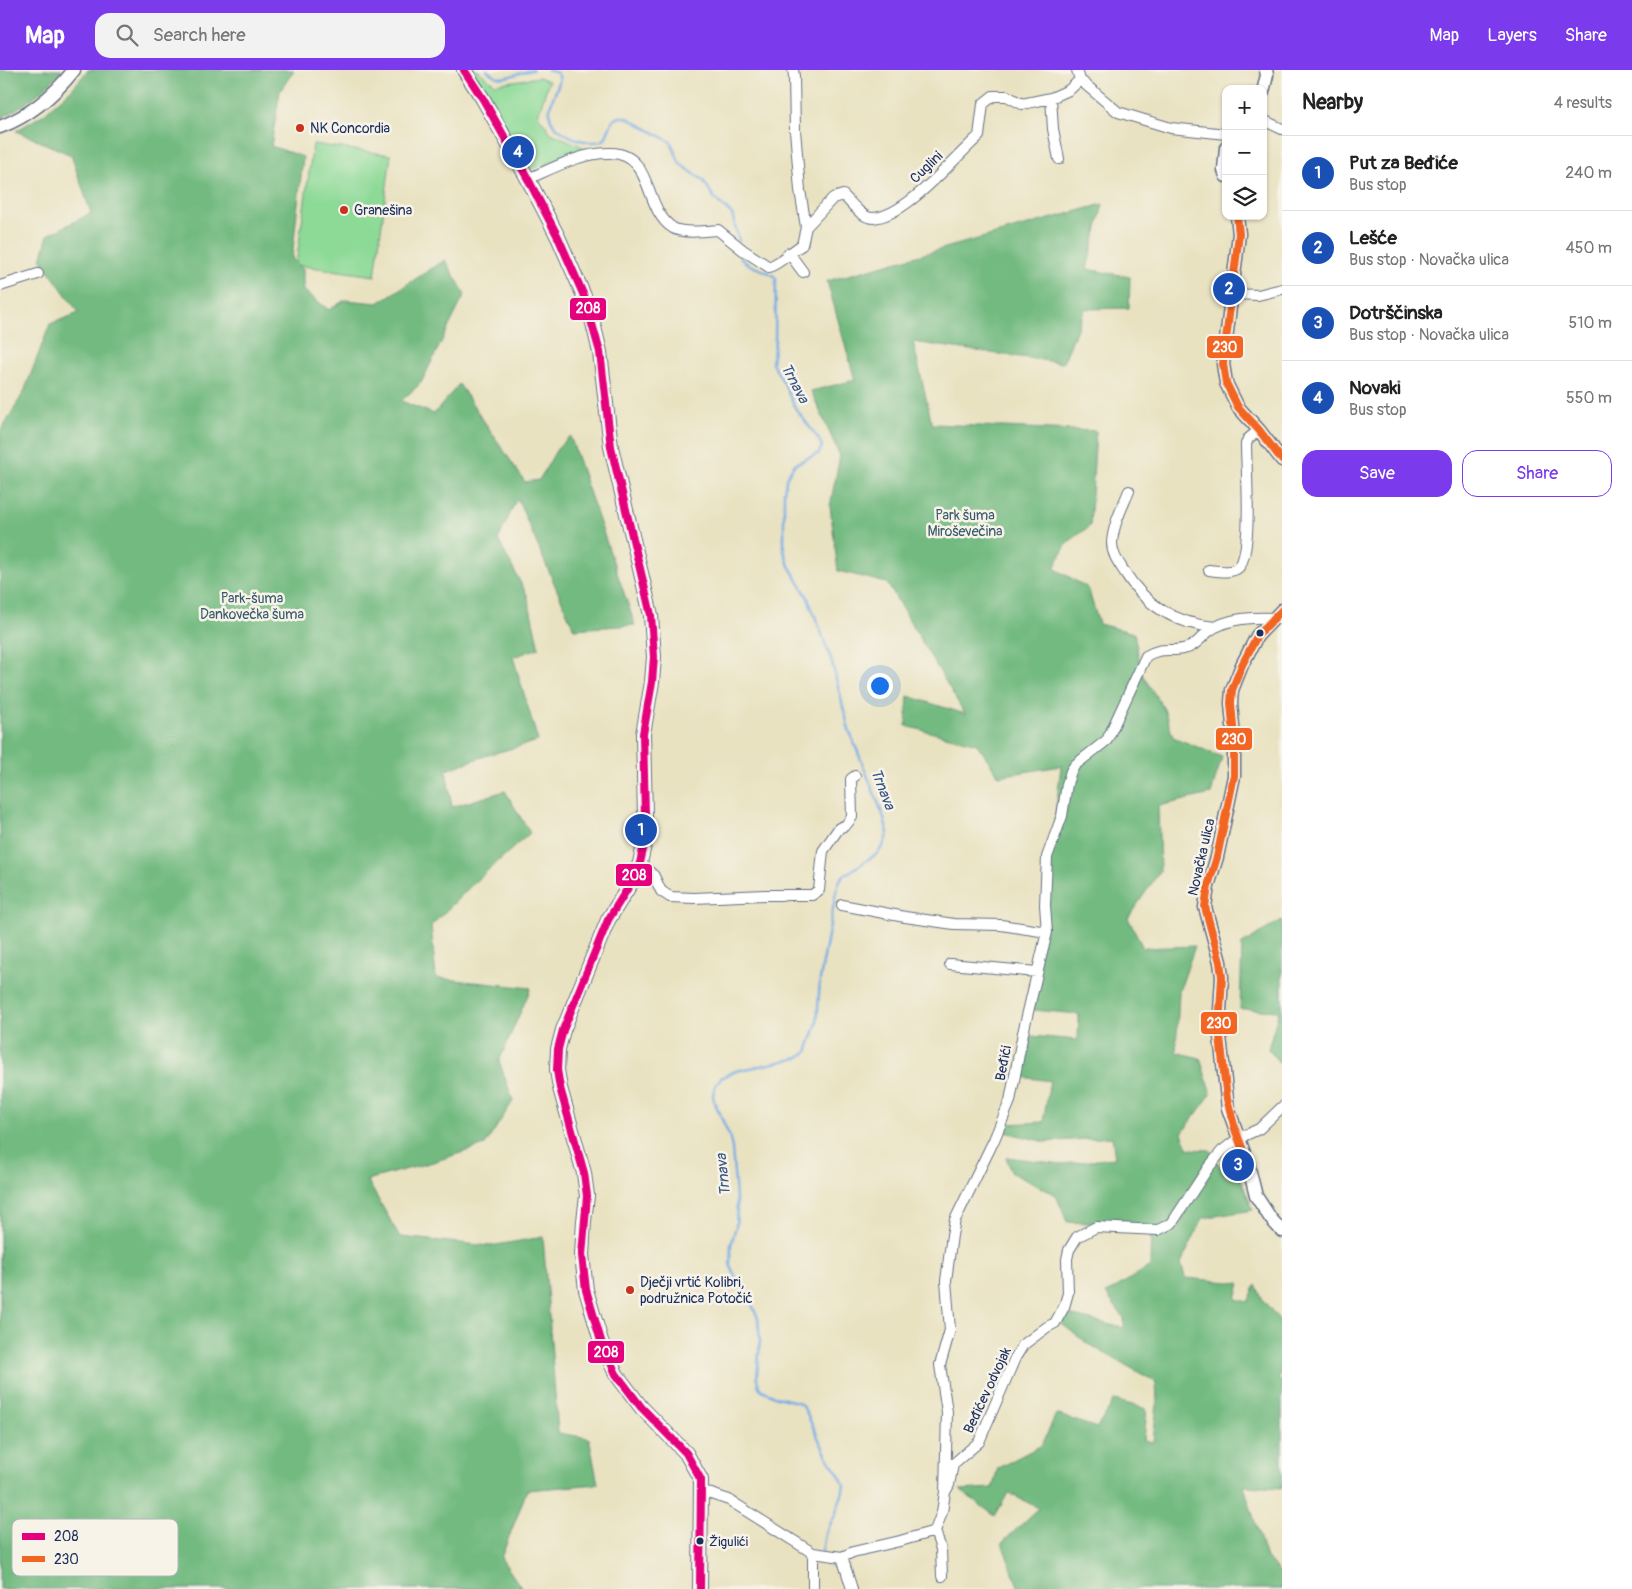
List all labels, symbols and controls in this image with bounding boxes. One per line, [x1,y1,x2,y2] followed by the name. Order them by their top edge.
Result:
[95,13,445,58] search box
[25,21,65,50] text: Map
[113,21,141,49] icon: search
[153,23,246,47] text: Search here
[1430,24,1459,47] text: Map
[1487,24,1537,47] text: Layers
[1565,24,1607,47] text: Share
[1222,85,1267,220] map controls
[1222,85,1267,130] button: +
[1302,89,1363,116] text: Nearby
[1554,93,1612,113] text: 4 results
[310,120,390,137] place label: NK Concordia
[294,122,306,134] marker: NK Concordia
[1222,130,1267,175] button: −
[502,133,534,171] pin: 4
[906,147,947,187] street label: Cuglini
[1349,151,1458,175] text: Put za Beđiće
[1315,163,1321,183] text: 1
[1565,163,1612,183] text: 240 m
[1222,175,1267,220] button: layers
[1349,175,1407,195] text: Bus stop
[354,202,412,219] place label: Granešina
[338,204,350,216] marker: Granešina
[1349,226,1397,250] text: Lešće
[1314,238,1322,258] text: 2
[1565,238,1612,258] text: 450 m
[1349,250,1509,270] text: Bus stop · Novačka ulica
[1213,270,1245,308] pin: 2
[569,297,607,321] line badge: 208
[576,300,600,317] text: 208
[1349,301,1443,325] text: Dotrščinska
[1314,313,1322,333] text: 3
[1568,313,1612,333] text: 510 m
[1349,325,1509,345] text: Bus stop · Novačka ulica
[1206,335,1244,359] line badge: 230
[1213,339,1238,356] text: 230
[776,360,813,407] water label: Trnava
[1349,376,1401,400] text: Novaki
[1313,388,1323,408] text: 4
[1566,388,1612,408] text: 550 m
[1349,400,1407,420] text: Bus stop
[1302,450,1452,497] button: Save
[1462,450,1612,497] button: Share
[927,507,1003,540] park label: Park šuma Miroševečina
[200,590,304,623] park label: Park-šuma Dankovečka šuma
[1255,628,1265,638] unlabelled marker
[867,673,893,699] your location
[1215,727,1253,751] line badge: 230
[1222,731,1247,748] text: 230
[866,766,899,813] water label: Trnava
[625,811,657,849] pin: 1
[1184,817,1219,897] street label: Novačka ulica
[615,863,653,887] line badge: 208
[622,867,646,884] text: 208
[1200,1011,1238,1035] line badge: 230
[1207,1015,1232,1032] text: 230
[992,1044,1015,1082] street label: Beđići
[1222,1146,1254,1184] pin: 3
[712,1152,735,1197] water label: Trnava
[640,1274,753,1307] place label: Dječji vrtić Kolibri, podružnica Potočić
[624,1284,636,1296] marker: Dječji vrtić Kolibri, podružnica Potočić
[587,1340,625,1364] line badge: 208
[594,1344,618,1361] text: 208
[960,1344,1015,1436] street label: Beđićev odvojak
[12,1519,178,1576] legend
[54,1528,78,1545] text: 208
[709,1534,748,1550] place label: Žigulići
[695,1536,705,1546] marker: Žigulići
[54,1551,79,1568] text: 230

